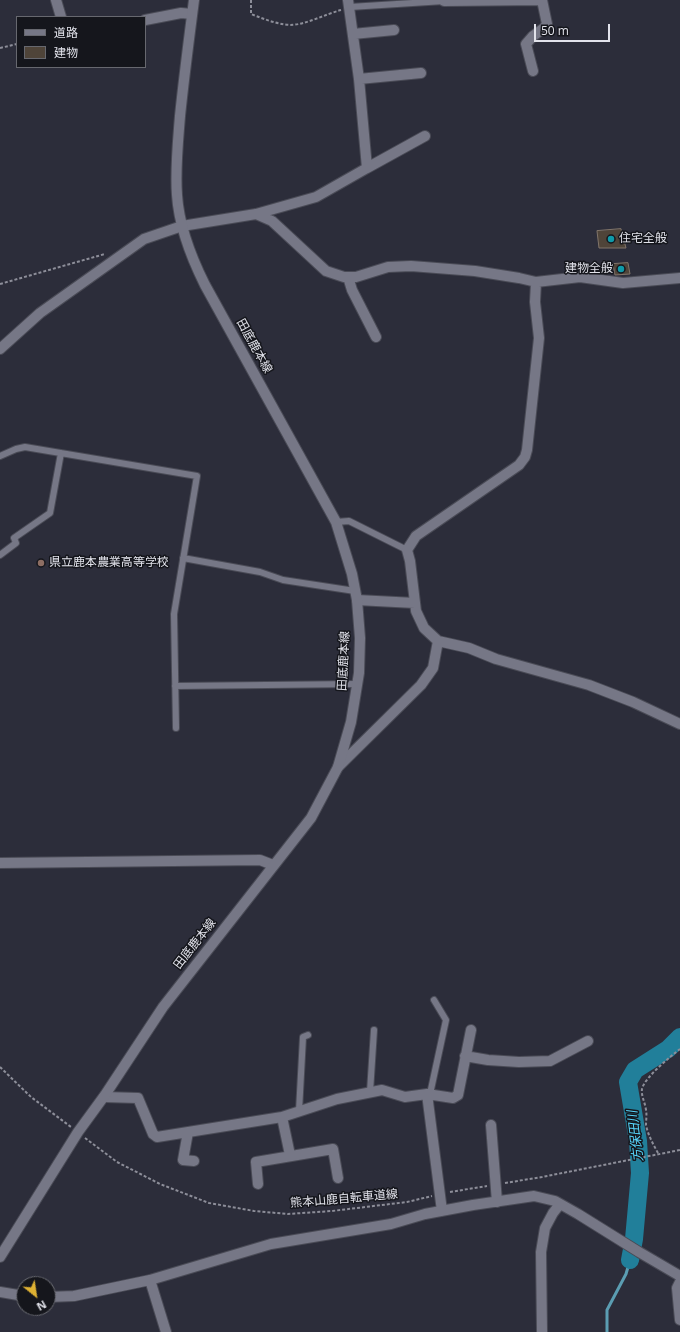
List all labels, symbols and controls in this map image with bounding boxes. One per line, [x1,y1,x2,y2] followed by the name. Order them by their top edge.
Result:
[16,16,146,68] legend
[536,16,612,42] scale bar
[541,22,569,39] text: 50 m
[54,24,78,41] text: 道路
[54,44,78,61] text: 建物
[619,232,667,246] place label: 住宅全般
[606,234,616,244] marker: 住宅全般
[565,262,613,276] place label: 建物全般
[616,264,626,274] marker: 建物全般
[233,316,275,376] street label: 田底鹿本線
[49,556,169,570] place label: 県立鹿本農業高等学校
[36,558,46,568] marker: 県立鹿本農業高等学校
[335,631,353,691] street label: 田底鹿本線
[171,916,219,972] street label: 田底鹿本線
[625,1109,647,1163] water label: 方保田川
[290,1187,398,1211] street label: 熊本山鹿自転車道線
[16,1276,56,1316] north arrow
[34,1297,49,1315] text: N

